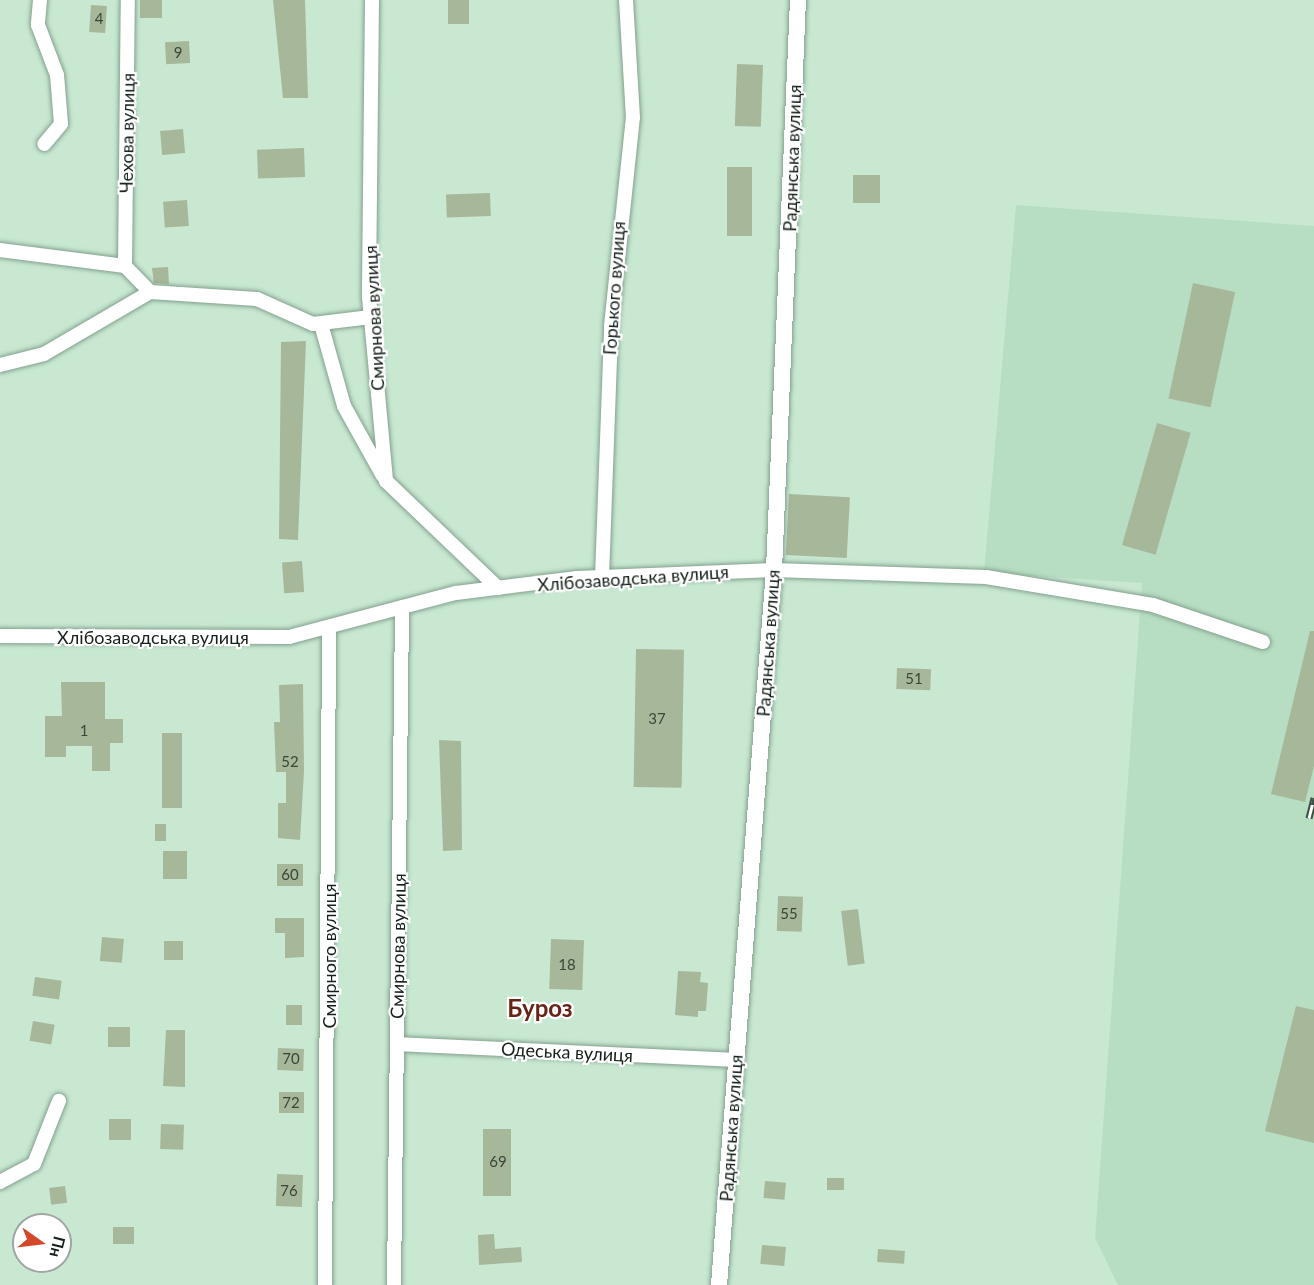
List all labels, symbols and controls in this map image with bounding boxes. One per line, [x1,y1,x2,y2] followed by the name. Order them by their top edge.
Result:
[95,10,103,28] house number: 4
[174,44,182,62] house number: 9
[115,73,139,193] street label: Чехова вулиця
[779,84,805,232] street label: Радянська вулиця
[599,220,629,356] street label: Горького вулиця
[359,245,389,391] street label: Смирнова вулиця
[537,561,729,595] street label: Хлібозаводська вулиця
[752,569,784,717] street label: Радянська вулиця
[57,626,249,648] street label: Хлібозаводська вулиця
[905,670,923,688] house number: 51
[648,710,666,728] house number: 37
[80,722,88,740] house number: 1
[281,753,299,771] house number: 52
[281,866,299,884] house number: 60
[386,873,410,1019] street label: Смирнова вулиця
[318,883,340,1029] street label: Смирного вулиця
[780,905,798,923] house number: 55
[558,956,576,974] house number: 18
[507,994,573,1022] district label: Буроз
[501,1038,633,1066] street label: Одеська вулиця
[282,1050,300,1068] house number: 70
[715,1054,747,1202] street label: Радянська вулиця
[282,1094,300,1112] house number: 72
[489,1153,507,1171] house number: 69
[280,1182,298,1200] house number: 76
[12,1213,72,1273] north arrow
[46,1235,70,1259] text: Пн

